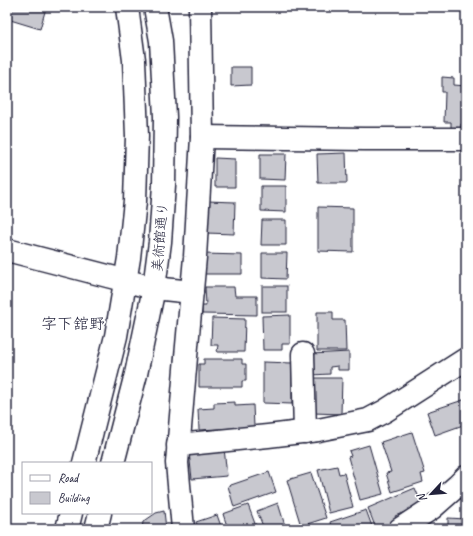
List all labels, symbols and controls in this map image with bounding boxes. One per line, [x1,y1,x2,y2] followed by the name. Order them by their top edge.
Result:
[148,201,172,273] street label: 美術館通り
[41,314,105,334] district label: 字下舘野
[22,462,152,514] legend
[58,470,80,486] text: Road
[411,474,451,514] north arrow
[58,490,90,506] text: Building
[413,490,430,505] text: N

